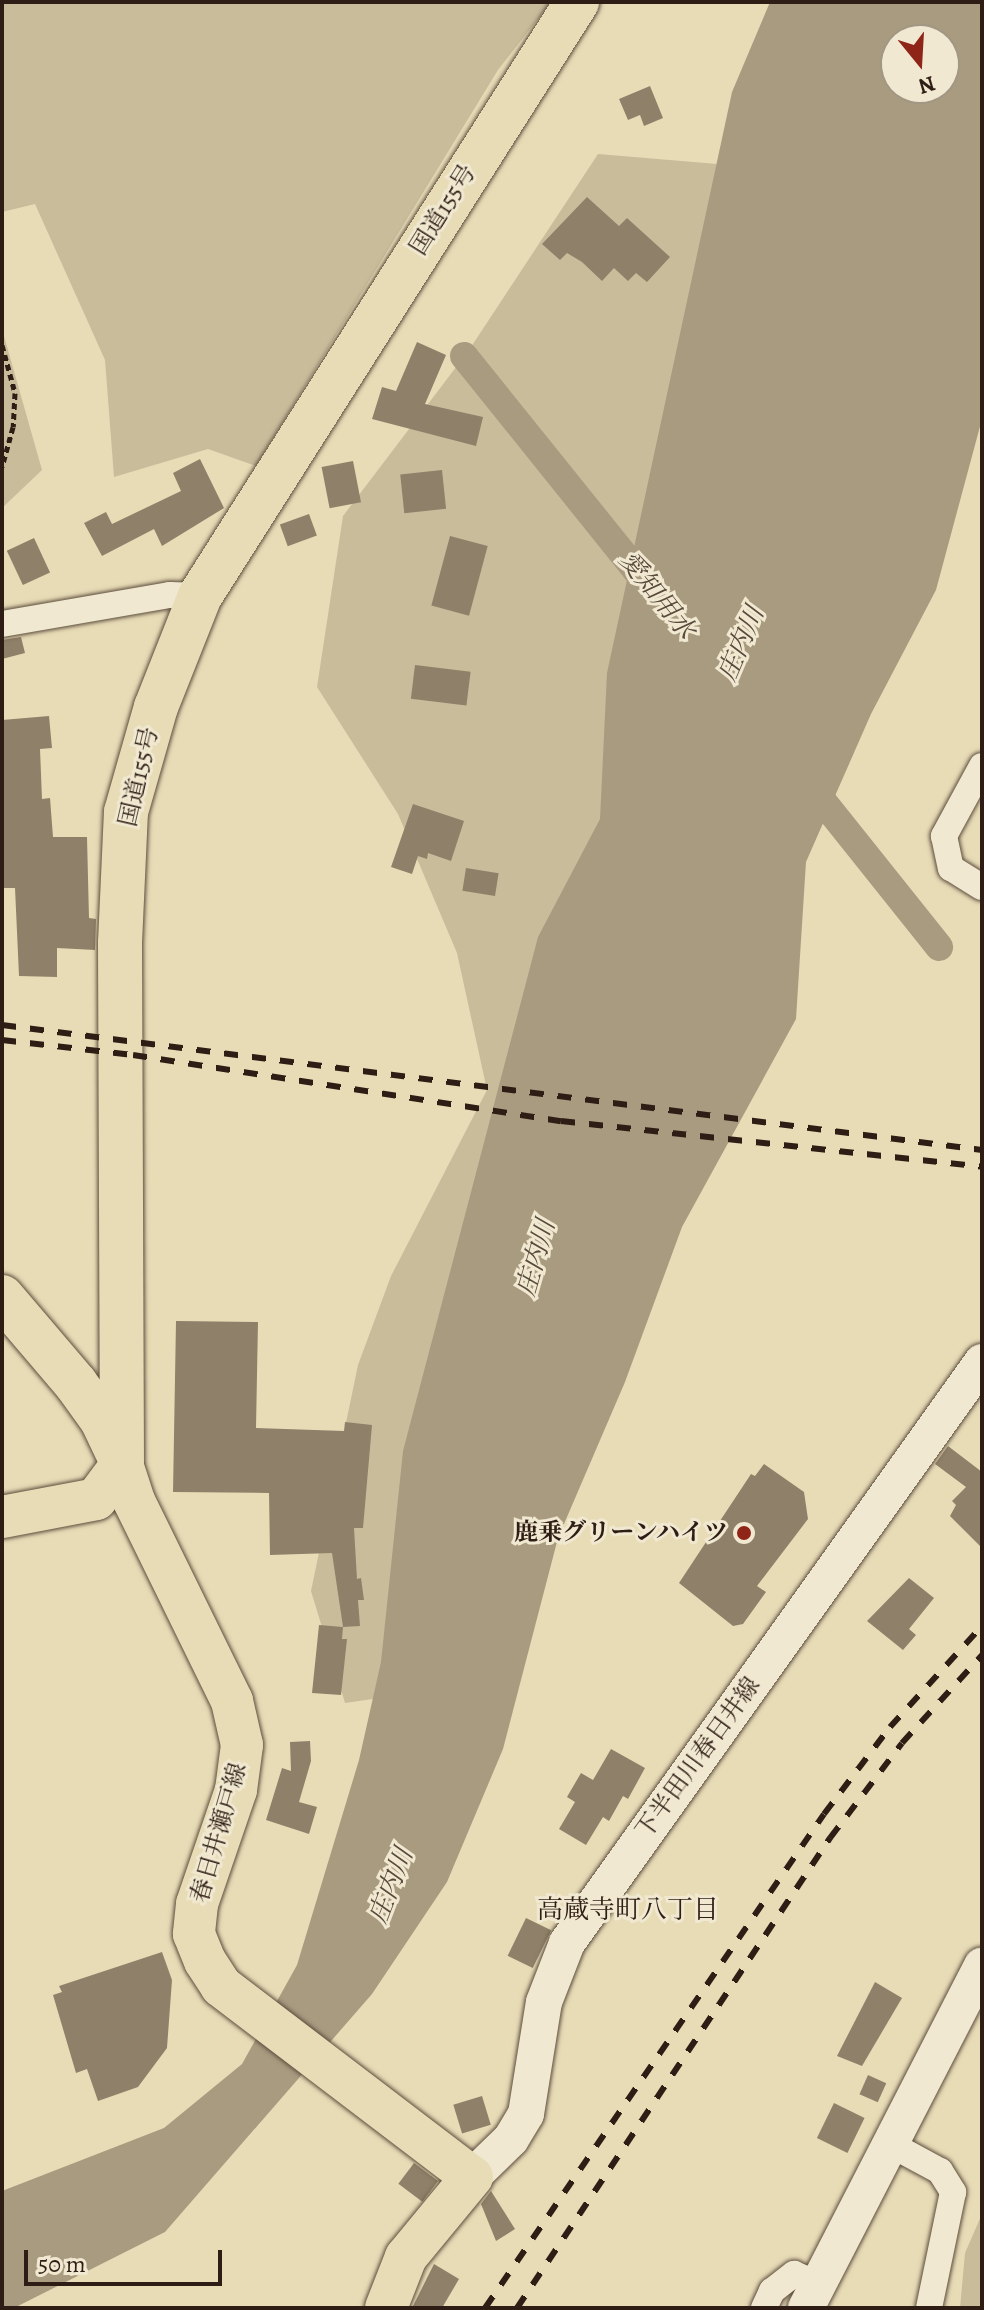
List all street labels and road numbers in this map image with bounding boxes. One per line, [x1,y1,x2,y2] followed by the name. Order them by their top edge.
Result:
[404,160,482,260] street label: 国道155号
[114,725,164,829] street label: 国道155号
[630,1672,766,1844] street label: 下半田川春日井線
[185,1760,253,1906] street label: 春日井瀬戸線

